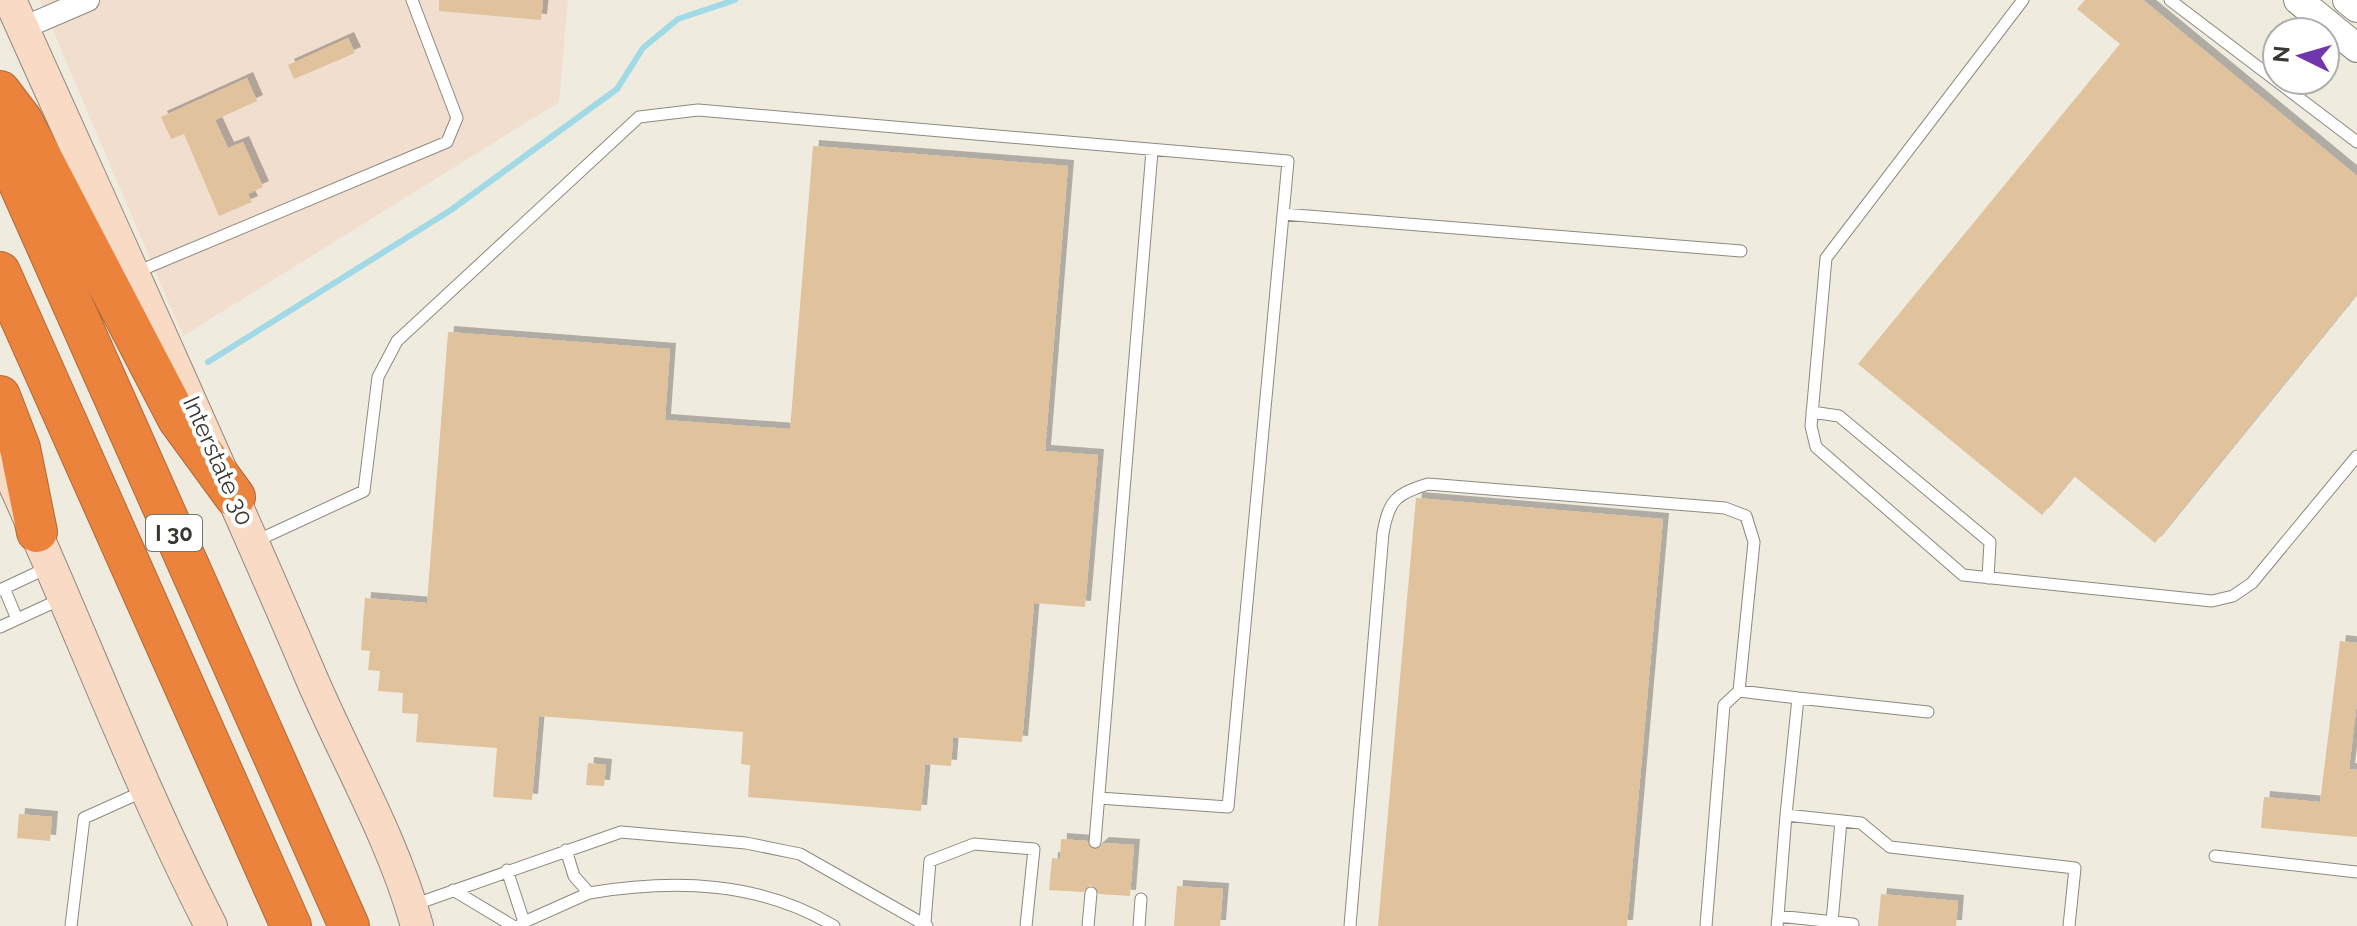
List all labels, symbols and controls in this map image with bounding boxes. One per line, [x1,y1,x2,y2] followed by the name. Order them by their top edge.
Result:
[2261,16,2341,96] north arrow
[2267,45,2295,64] text: N
[177,392,260,530] street label: Interstate 30
[146,515,202,551] road number: I 30

